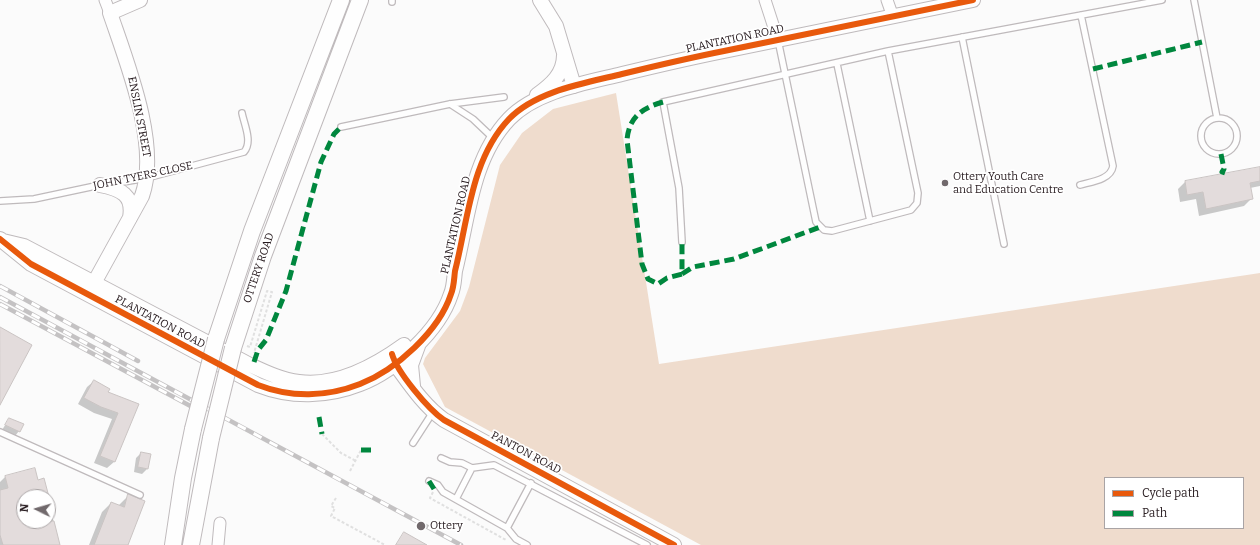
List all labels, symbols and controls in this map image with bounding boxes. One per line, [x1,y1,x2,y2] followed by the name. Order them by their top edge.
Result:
[685,22,785,56] street label: PLANTATION ROAD
[125,76,153,158] street label: ENSLIN STREET
[92,159,194,193] street label: JOHN TYERS CLOSE
[953,170,1063,196] place label: Ottery Youth Care and Education Centre
[438,175,474,275] street label: PLANTATION ROAD
[940,178,950,188] marker: Ottery Youth Care and Education Centre
[241,231,277,305] street label: OTTERY ROAD
[113,293,207,351] street label: PLANTATION ROAD
[489,429,563,477] street label: PANTON ROAD
[1104,477,1244,529] legend
[1142,486,1199,500] text: Cycle path
[16,489,56,529] north arrow
[18,503,31,513] text: N
[1142,506,1167,520] text: Path
[430,519,463,533] place label: Ottery
[415,520,427,532] marker: Ottery

